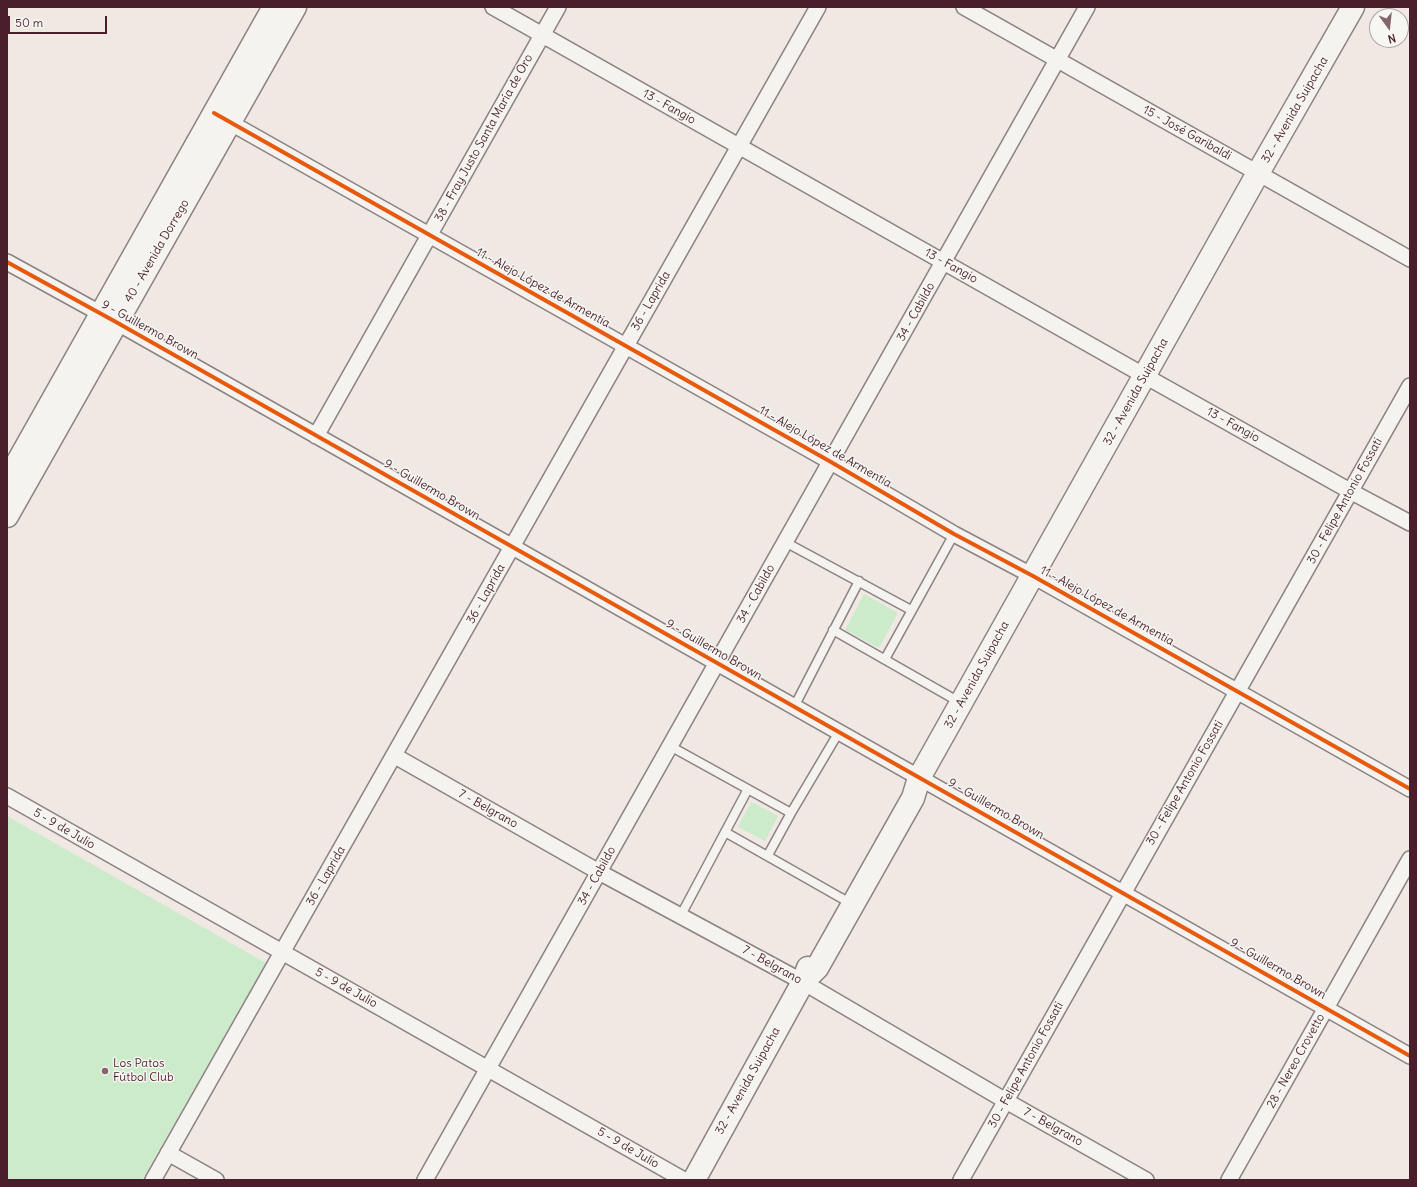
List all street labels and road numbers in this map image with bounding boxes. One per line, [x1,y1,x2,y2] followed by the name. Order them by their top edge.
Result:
[432,52,536,224] street label: 38 - Fray Justo Santa María de Oro
[1259,54,1331,166] street label: 32 - Avenida Suipacha
[640,87,698,127] street label: 13 - Fangio
[1140,103,1234,163] street label: 15 - José Garibaldi
[122,197,192,305] street label: 40 - Avenida Dorrego
[474,245,612,331] street label: 11 - Alejo López de Armentia
[922,246,980,286] street label: 13 - Fangio
[628,269,674,333] street label: 36 - Laprida
[894,280,938,344] street label: 34 - Cabildo
[99,297,201,363] street label: 9 - Guillermo Brown
[1101,336,1171,448] street label: 32 - Avenida Suipacha
[756,403,894,491] street label: 11 - Alejo López de Armentia
[1204,405,1262,445] street label: 13 - Fangio
[1304,436,1386,566] street label: 30 - Felipe Antonio Fossati
[381,457,483,523] street label: 9 - Guillermo Brown
[464,562,508,626] street label: 36 - Laprida
[734,562,778,626] street label: 34 - Cabildo
[1038,563,1176,649] street label: 11 - Alejo López de Armentia
[663,617,765,683] street label: 9 - Guillermo Brown
[942,619,1012,731] street label: 32 - Avenida Suipacha
[1143,718,1227,848] street label: 30 - Felipe Antonio Fossati
[945,776,1047,842] street label: 9 - Guillermo Brown
[456,787,520,831] street label: 7 - Belgrano
[31,806,97,852] street label: 5 - 9 de Julio
[303,844,349,908] street label: 36 - Laprida
[575,844,619,908] street label: 34 - Cabildo
[1227,936,1329,1002] street label: 9 - Guillermo Brown
[740,943,804,987] street label: 7 - Belgrano
[312,965,380,1011] street label: 5 - 9 de Julio
[985,1000,1067,1130] street label: 30 - Felipe Antonio Fossati
[1264,1011,1328,1111] street label: 28 - Nereo Crovetto
[713,1025,783,1137] street label: 32 - Avenida Suipacha
[1021,1105,1085,1149] street label: 7 - Belgrano
[595,1125,661,1171] street label: 5 - 9 de Julio

